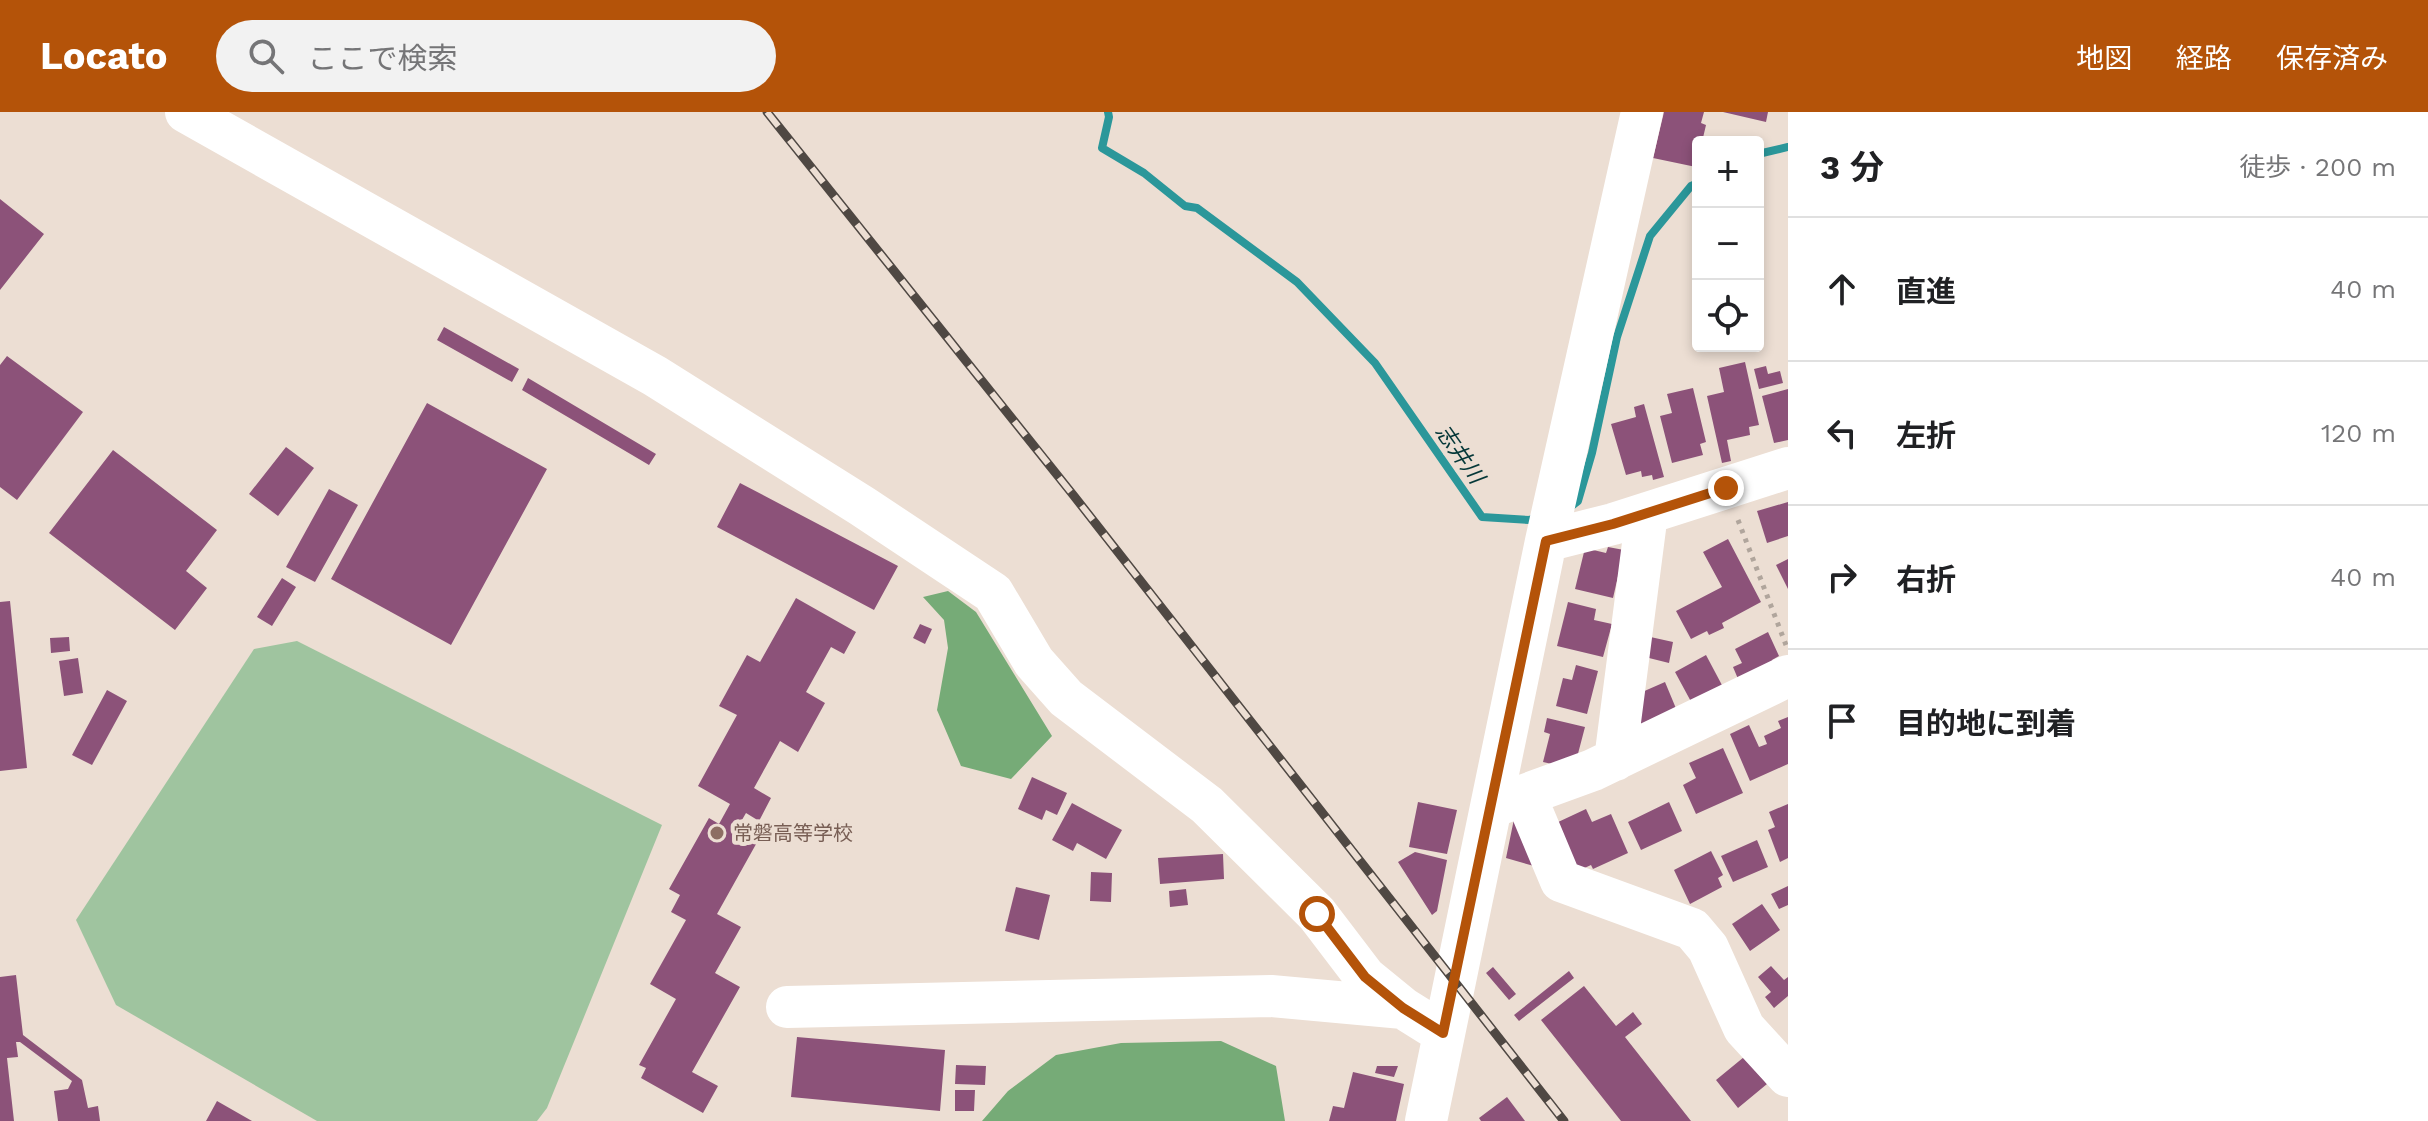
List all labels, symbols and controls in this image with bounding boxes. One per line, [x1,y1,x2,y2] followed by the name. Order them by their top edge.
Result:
[216,20,776,92] search box
[40,34,168,78] text: Locato
[244,34,288,78] icon: search
[308,41,458,76] text: ここで検索
[2076,42,2132,75] text: 地図
[2176,42,2232,75] text: 経路
[2276,42,2388,75] text: 保存済み
[1692,136,1764,352] map controls
[1692,136,1764,208] button: +
[1820,147,1884,187] text: 3 分
[2239,152,2396,182] text: 徒歩 · 200 m
[1692,208,1764,280] button: −
[1820,267,1864,311] icon: ahead
[1896,274,1956,309] text: 直進
[2330,274,2396,304] text: 40 m
[1692,280,1764,352] button: locate
[1820,411,1864,455] icon: left
[1896,418,1956,453] text: 左折
[2321,418,2396,448] text: 120 m
[1431,420,1490,490] water label: 志井川
[1708,470,1744,506] route end
[1820,555,1864,599] icon: right
[1896,562,1956,597] text: 右折
[2330,562,2396,592] text: 40 m
[1820,699,1864,743] icon: arrive
[1896,706,2076,741] text: 目的地に到着
[733,821,853,845] place label: 常磐高等学校
[708,824,726,842] marker: 常磐高等学校
[1299,896,1335,932] route start

